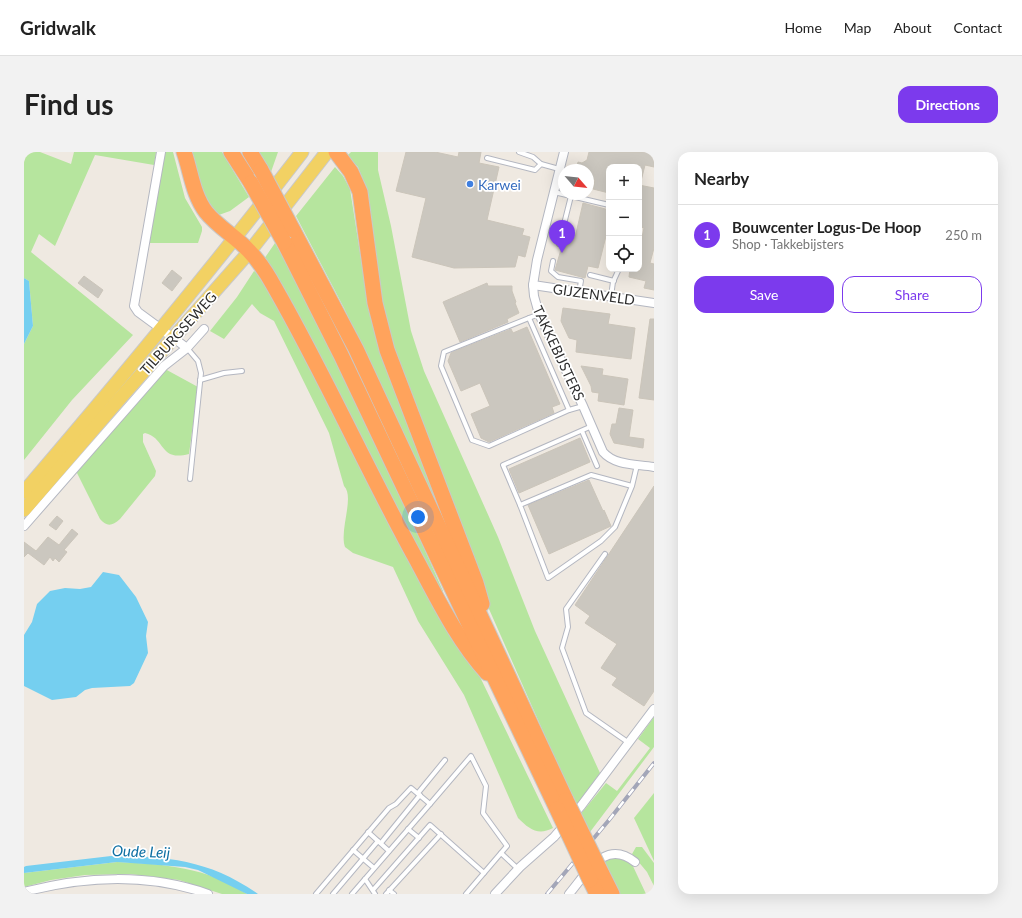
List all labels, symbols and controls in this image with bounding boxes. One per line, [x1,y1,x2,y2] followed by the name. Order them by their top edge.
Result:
[20,16,96,39] text: Gridwalk
[784,19,822,36] text: Home
[844,19,871,36] text: Map
[893,19,931,36] text: About
[953,19,1002,36] text: Contact
[898,86,998,123] button: Directions
[24,87,114,121] text: Find us
[558,164,594,200] north arrow
[606,164,642,272] map controls
[606,164,642,200] button: +
[694,168,749,189] text: Nearby
[478,176,521,193] place label: Karwei
[465,179,475,189] marker: Karwei
[606,200,642,236] button: −
[732,218,921,236] text: Bouwcenter Logus-De Hoop
[549,220,575,253] pin: 1
[703,227,711,243] text: 1
[945,227,982,243] text: 250 m
[606,236,642,272] button: locate
[732,236,844,252] text: Shop · Takkebijsters
[694,276,834,313] button: Save
[842,276,982,313] button: Share
[552,280,636,308] street label: GIJZENVELD
[136,288,220,378] street label: TILBURGSEWEG
[530,303,588,403] street label: TAKKEBIJSTERS
[408,507,428,527] your location
[112,841,171,861] water label: Oude Leij

